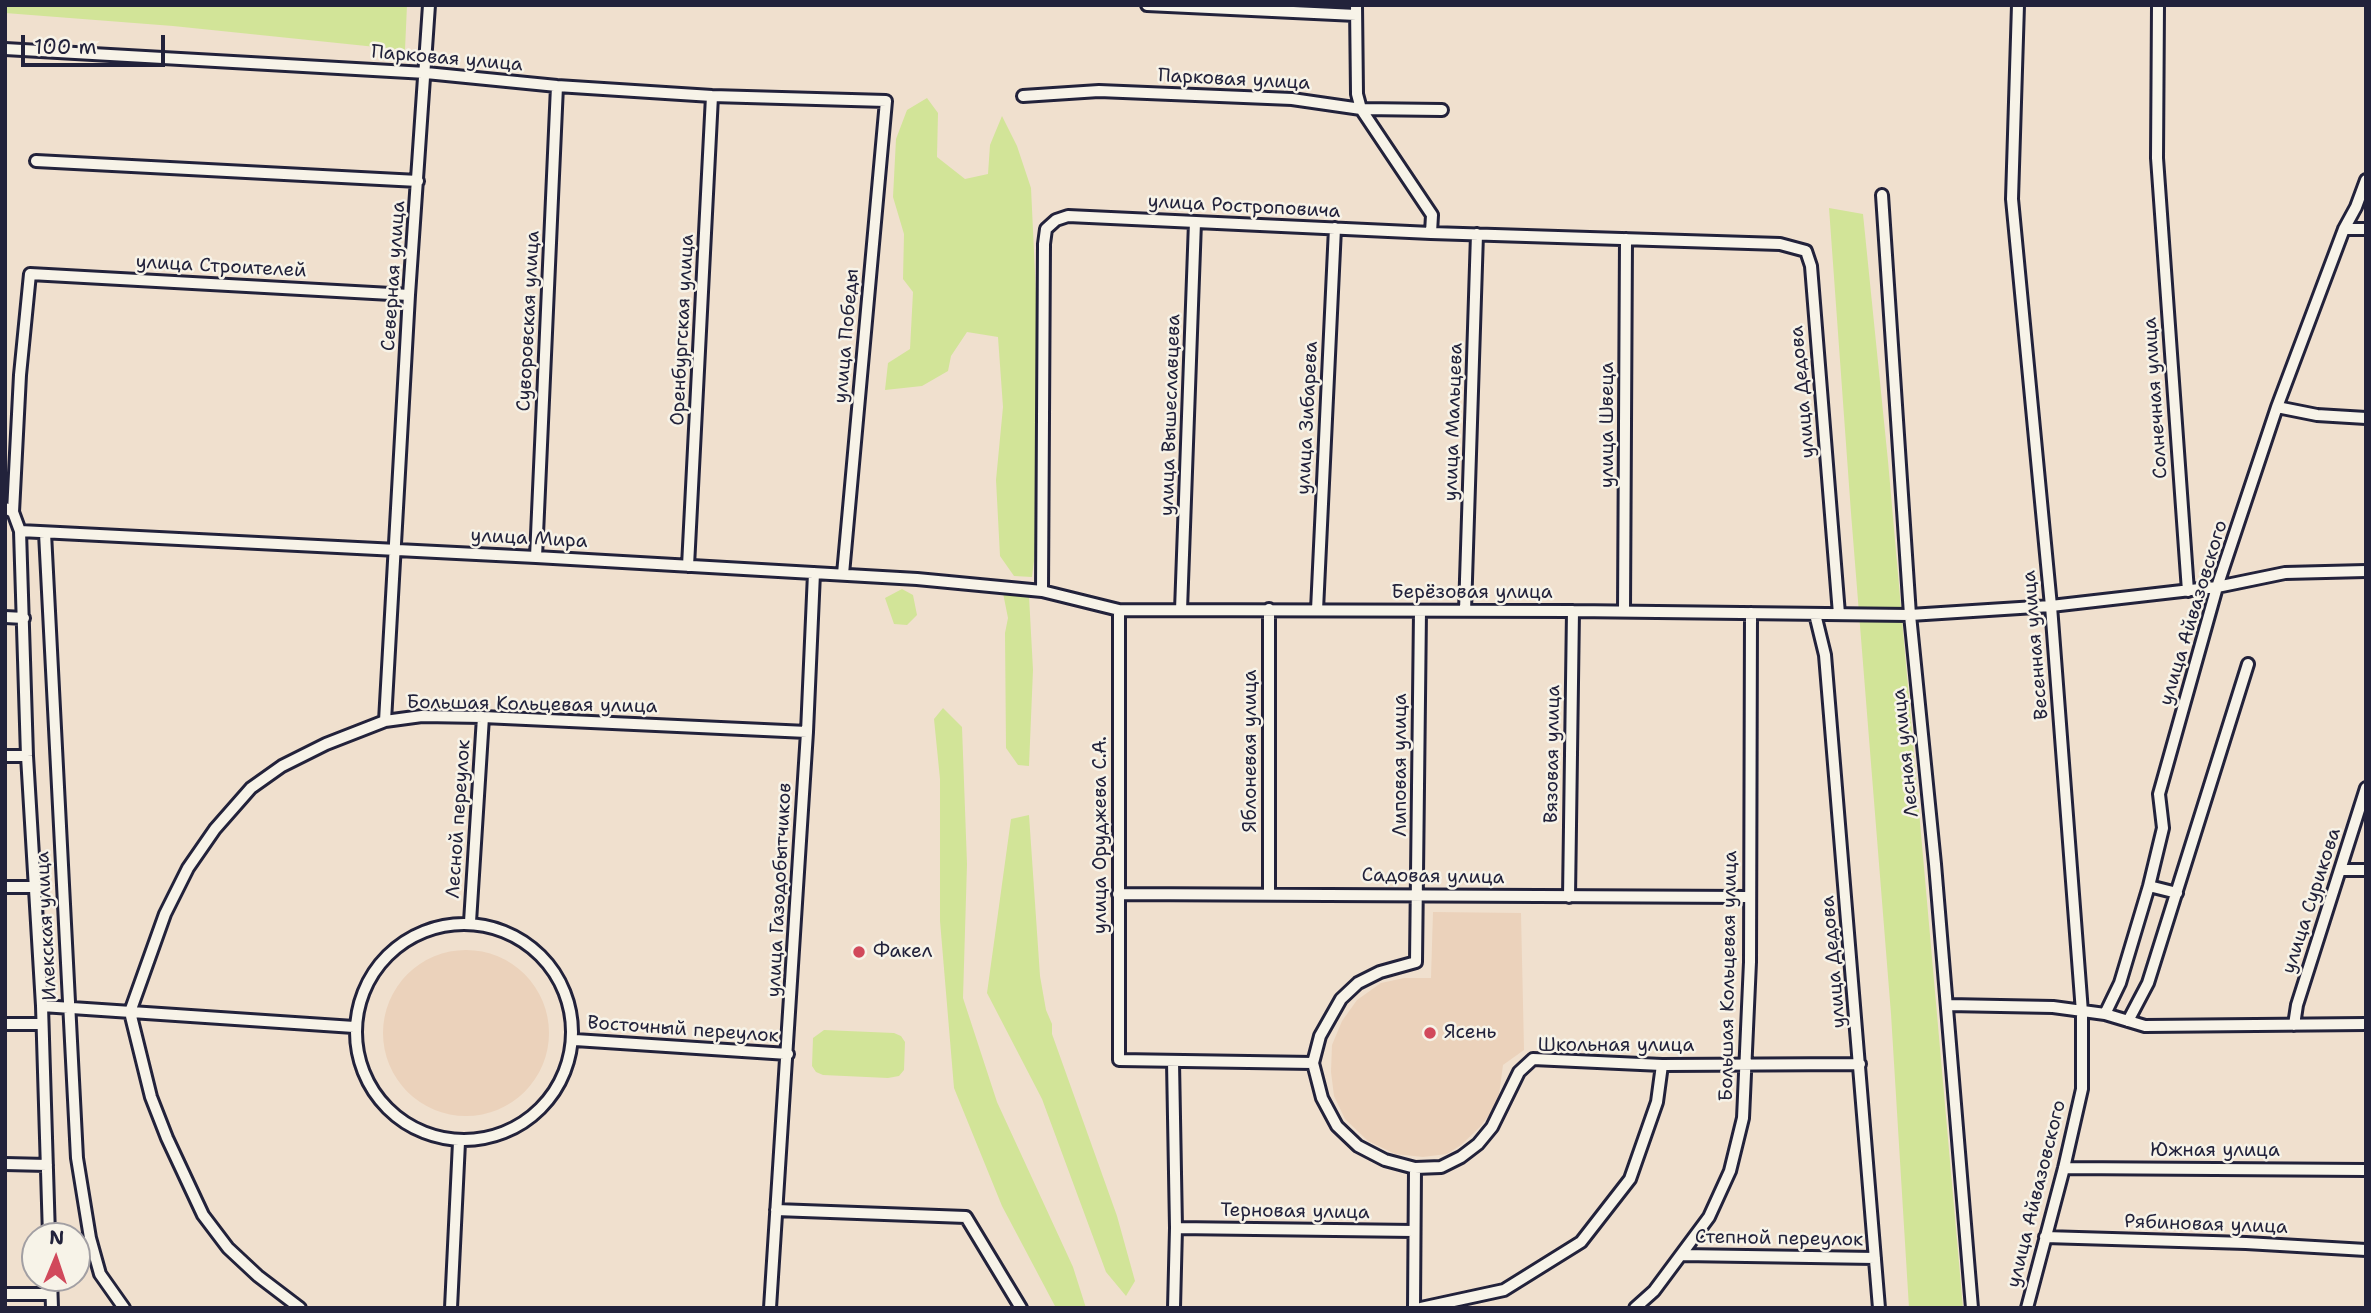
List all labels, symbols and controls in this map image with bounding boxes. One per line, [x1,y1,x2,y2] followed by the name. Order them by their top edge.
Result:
[24,21,168,65] scale bar
[34,33,97,61] text: 100 m
[370,41,524,77] street label: Парковая улица
[1157,65,1311,95] street label: Парковая улица
[1147,191,1341,223] street label: улица Ростроповича
[377,200,411,352] street label: Северная улица
[513,230,545,412] street label: Суворовская улица
[667,234,699,426] street label: Оренбургская улица
[135,251,307,283] street label: улица Строителей
[830,268,864,404] street label: улица Победы
[1156,313,1186,517] street label: улица Вышеславцева
[2139,316,2173,480] street label: Солнечная улица
[1786,325,1820,459] street label: улица Дедова
[1293,341,1323,495] street label: улица Зибарева
[1440,342,1468,502] street label: улица Мальцева
[1597,362,1619,488] street label: улица Швеца
[2155,518,2233,708] street label: улица Айвазовского
[470,525,588,553] street label: улица Мира
[2018,569,2054,721] street label: Весенная улица
[1391,582,1553,604] street label: Берёзовая улица
[1240,670,1262,832] street label: Яблоневая улица
[1540,685,1566,823] street label: Вязовая улица
[1888,687,1924,819] street label: Лесная улица
[407,691,657,719] street label: Большая Кольцевая улица
[1390,693,1412,837] street label: Липовая улица
[1090,736,1112,934] street label: улица Оруджева С.А.
[442,739,476,899] street label: Лесной переулок
[763,782,797,998] street label: улица Газодобытчиков
[2278,825,2346,977] street label: улица Сурикова
[32,851,62,1001] street label: Илекская улица
[1715,851,1743,1101] street label: Большая Кольцевая улица
[1361,864,1505,890] street label: Садовая улица
[1817,895,1851,1029] street label: улица Дедова
[873,941,932,963] place label: Факел
[851,944,867,960] marker: Факел
[586,1012,780,1048] street label: Восточный переулок
[1444,1022,1496,1044] place label: Ясень
[1422,1025,1438,1041] marker: Ясень
[1538,1035,1694,1057] street label: Школьная улица
[2003,1098,2071,1290] street label: улица Айвазовского
[2150,1140,2280,1162] street label: Южная улица
[1220,1199,1370,1225] street label: Терновая улица
[2124,1211,2288,1239] street label: Рябиновая улица
[21,1222,91,1292] north arrow
[49,1225,65,1250] text: N
[1695,1226,1863,1252] street label: Степной переулок

